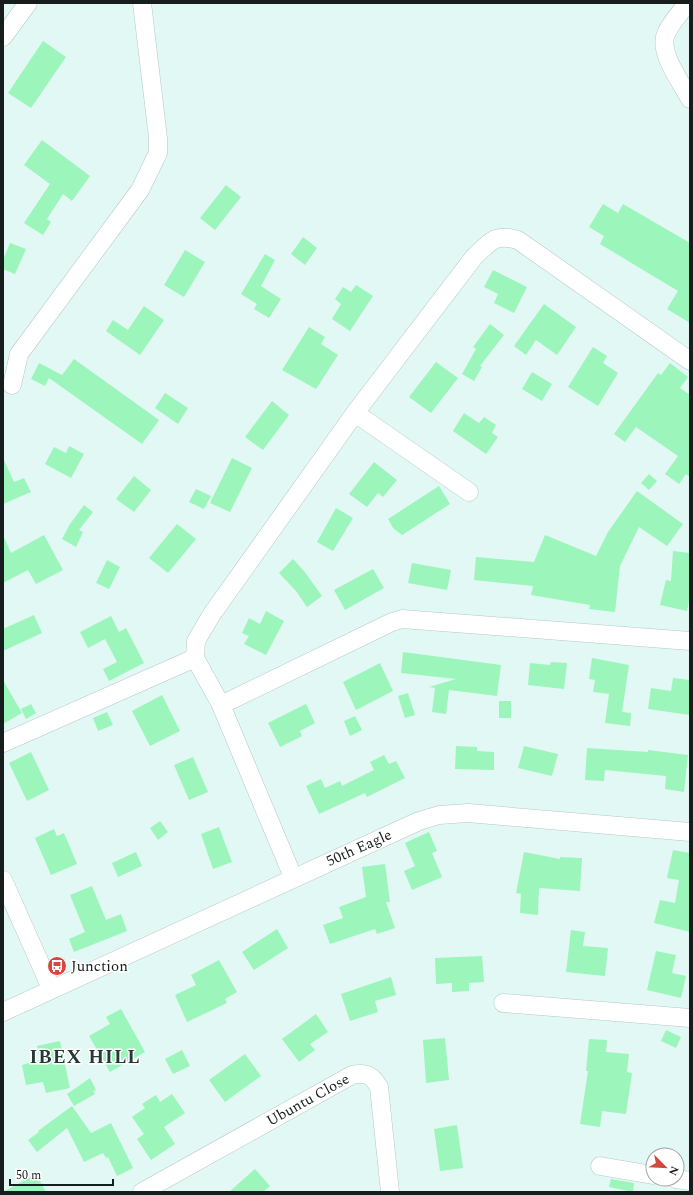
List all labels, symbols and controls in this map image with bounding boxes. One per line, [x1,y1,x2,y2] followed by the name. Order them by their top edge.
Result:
[323,823,395,873] street label: 50th Eagle
[46,955,68,977] bus stop icon: Junction
[71,955,128,978] place label: Junction
[30,1043,140,1072] district label: IBEX HILL
[262,1068,354,1132] street label: Ubuntu Close
[645,1147,685,1187] north arrow
[10,1161,113,1187] scale bar
[664,1163,683,1178] text: N
[16,1166,41,1185] text: 50 m

